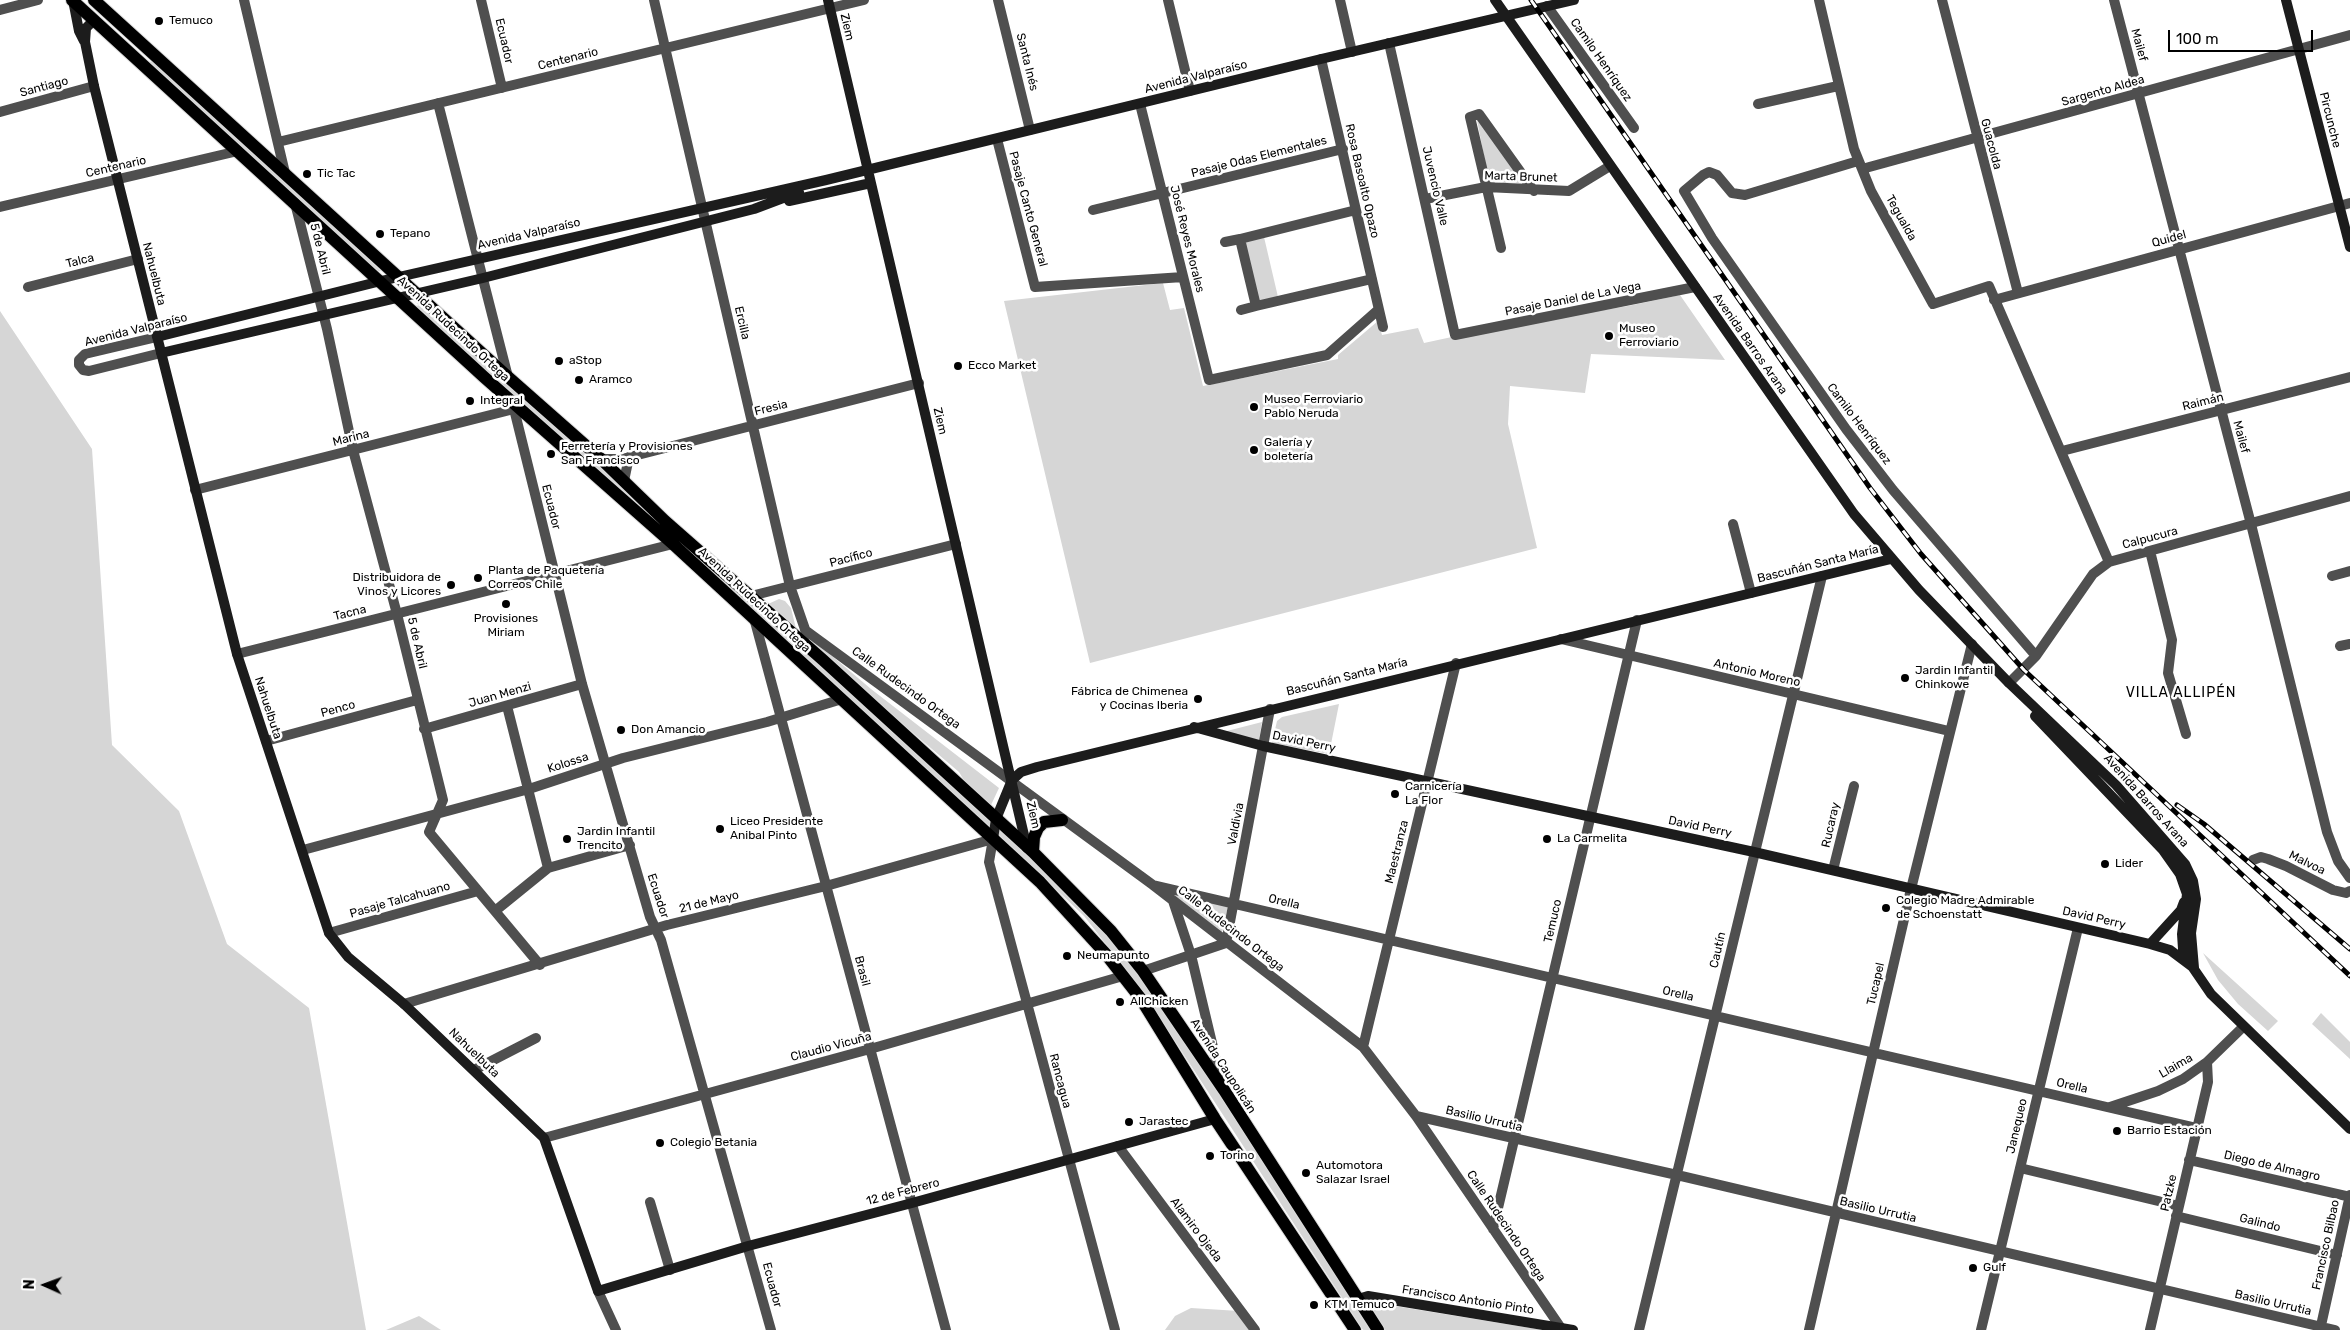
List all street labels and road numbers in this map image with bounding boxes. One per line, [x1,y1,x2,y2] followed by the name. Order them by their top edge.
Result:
[837,12,857,42] street label: Ziem
[1567,16,1635,104] street label: Camilo Henríquez
[492,17,516,65] street label: Ecuador
[2128,27,2150,63] street label: Mailef
[1013,32,1041,92] street label: Santa Inés
[536,45,600,73] street label: Centenario
[1143,57,1249,97] street label: Avenida Valparaíso
[2060,72,2146,110] street label: Sargento Aldea
[18,74,70,100] street label: Santiago
[2316,91,2344,149] street label: Pircunche
[1977,117,2005,171] street label: Guacolda
[1342,122,1382,240] street label: Rosa Basoalto Opazo
[1190,133,1328,181] street label: Pasaje Odas Elementales
[1419,145,1451,227] street label: Juvencio Valle
[1006,150,1050,268] street label: Pasaje Canto General
[84,153,148,181] street label: Centenario
[1484,169,1558,185] street label: Marta Brunet
[1167,184,1207,294] street label: José Reyes Morales
[1883,193,1919,243] street label: Tegualda
[476,215,582,253] street label: Avenida Valparaíso
[307,222,333,276] street label: 5 de Abril
[2150,228,2188,250] street label: Quidel
[139,241,169,307] street label: Nahuelbuta
[64,251,96,271] street label: Talca
[394,273,512,385] street label: Avenida Rudecindo Ortega
[1504,279,1642,319] street label: Pasaje Daniel de La Vega
[1710,291,1790,397] street label: Avenida Barros Arana
[731,305,753,341] street label: Ercilla
[83,310,189,350] street label: Avenida Valparaíso
[1824,380,1894,468] street label: Camilo Henríquez
[2181,390,2225,414] street label: Raimán
[753,397,789,419] street label: Fresia
[930,406,950,436] street label: Ziem
[2230,419,2252,455] street label: Mailef
[331,426,371,450] street label: Marina
[538,483,564,531] street label: Ecuador
[2121,524,2179,552] street label: Calpucura
[1756,542,1880,586] street label: Bascuñán Santa María
[695,544,813,656] street label: Avenida Rudecindo Ortega
[828,545,874,571] street label: Pacífico
[332,602,368,624] street label: Tacna
[404,616,430,670] street label: 5 de Abril
[849,644,963,732] street label: Calle Rudecindo Ortega
[1285,655,1409,699] street label: Bascuñán Santa María
[1712,656,1802,690] street label: Antonio Moreno
[251,675,285,741] street label: Nahuelbuta
[467,679,533,711] street label: Juan Menzi
[319,697,357,721] street label: Penco
[1271,728,1337,756] street label: David Perry
[546,750,590,776] street label: Kolossa
[2100,751,2192,851] street label: Avenida Barros Arana
[1023,800,1043,830] street label: Ziem
[1819,801,1843,849] street label: Rucaray
[1225,802,1247,846] street label: Valdivia
[1667,813,1733,841] street label: David Perry
[1382,819,1412,885] street label: Maestranza
[2286,848,2328,878] street label: Malvoa
[644,872,672,920] street label: Ecuador
[348,879,452,921] street label: Pasaje Talcahuano
[1175,883,1287,975] street label: Calle Rudecindo Ortega
[678,888,740,916] street label: 21 de Mayo
[1267,891,1301,913] street label: Orella
[1541,898,1565,944] street label: Temuco
[2061,904,2127,932] street label: David Perry
[1707,930,1729,970] street label: Cautín
[851,954,873,988] street label: Brasil
[1864,961,1888,1007] street label: Tucapel
[1661,983,1695,1005] street label: Orella
[1187,1016,1259,1116] street label: Avenida Caupolicán
[446,1025,502,1081] street label: Nahuelbuta
[789,1029,873,1065] street label: Claudio Vicuña
[2157,1051,2195,1081] street label: Llaima
[1046,1052,1074,1110] street label: Rancagua
[2055,1075,2089,1097] street label: Orella
[2004,1097,2030,1155] street label: Janequeo
[1444,1103,1524,1135] street label: Basilio Urrutia
[2222,1148,2322,1184] street label: Diego de Almagro
[1463,1168,1549,1284] street label: Calle Rudecindo Ortega
[2158,1173,2180,1213] street label: Patzke
[865,1175,941,1209] street label: 12 de Febrero
[1838,1194,1918,1226] street label: Basilio Urrutia
[1167,1195,1225,1265] street label: Alamiro Ojeda
[2309,1199,2343,1291] street label: Francisco Bilbao
[2238,1211,2282,1235] street label: Galindo
[759,1261,785,1309] street label: Ecuador
[1401,1282,1535,1318] street label: Francisco Antonio Pinto
[2233,1287,2313,1319] street label: Basilio Urrutia

